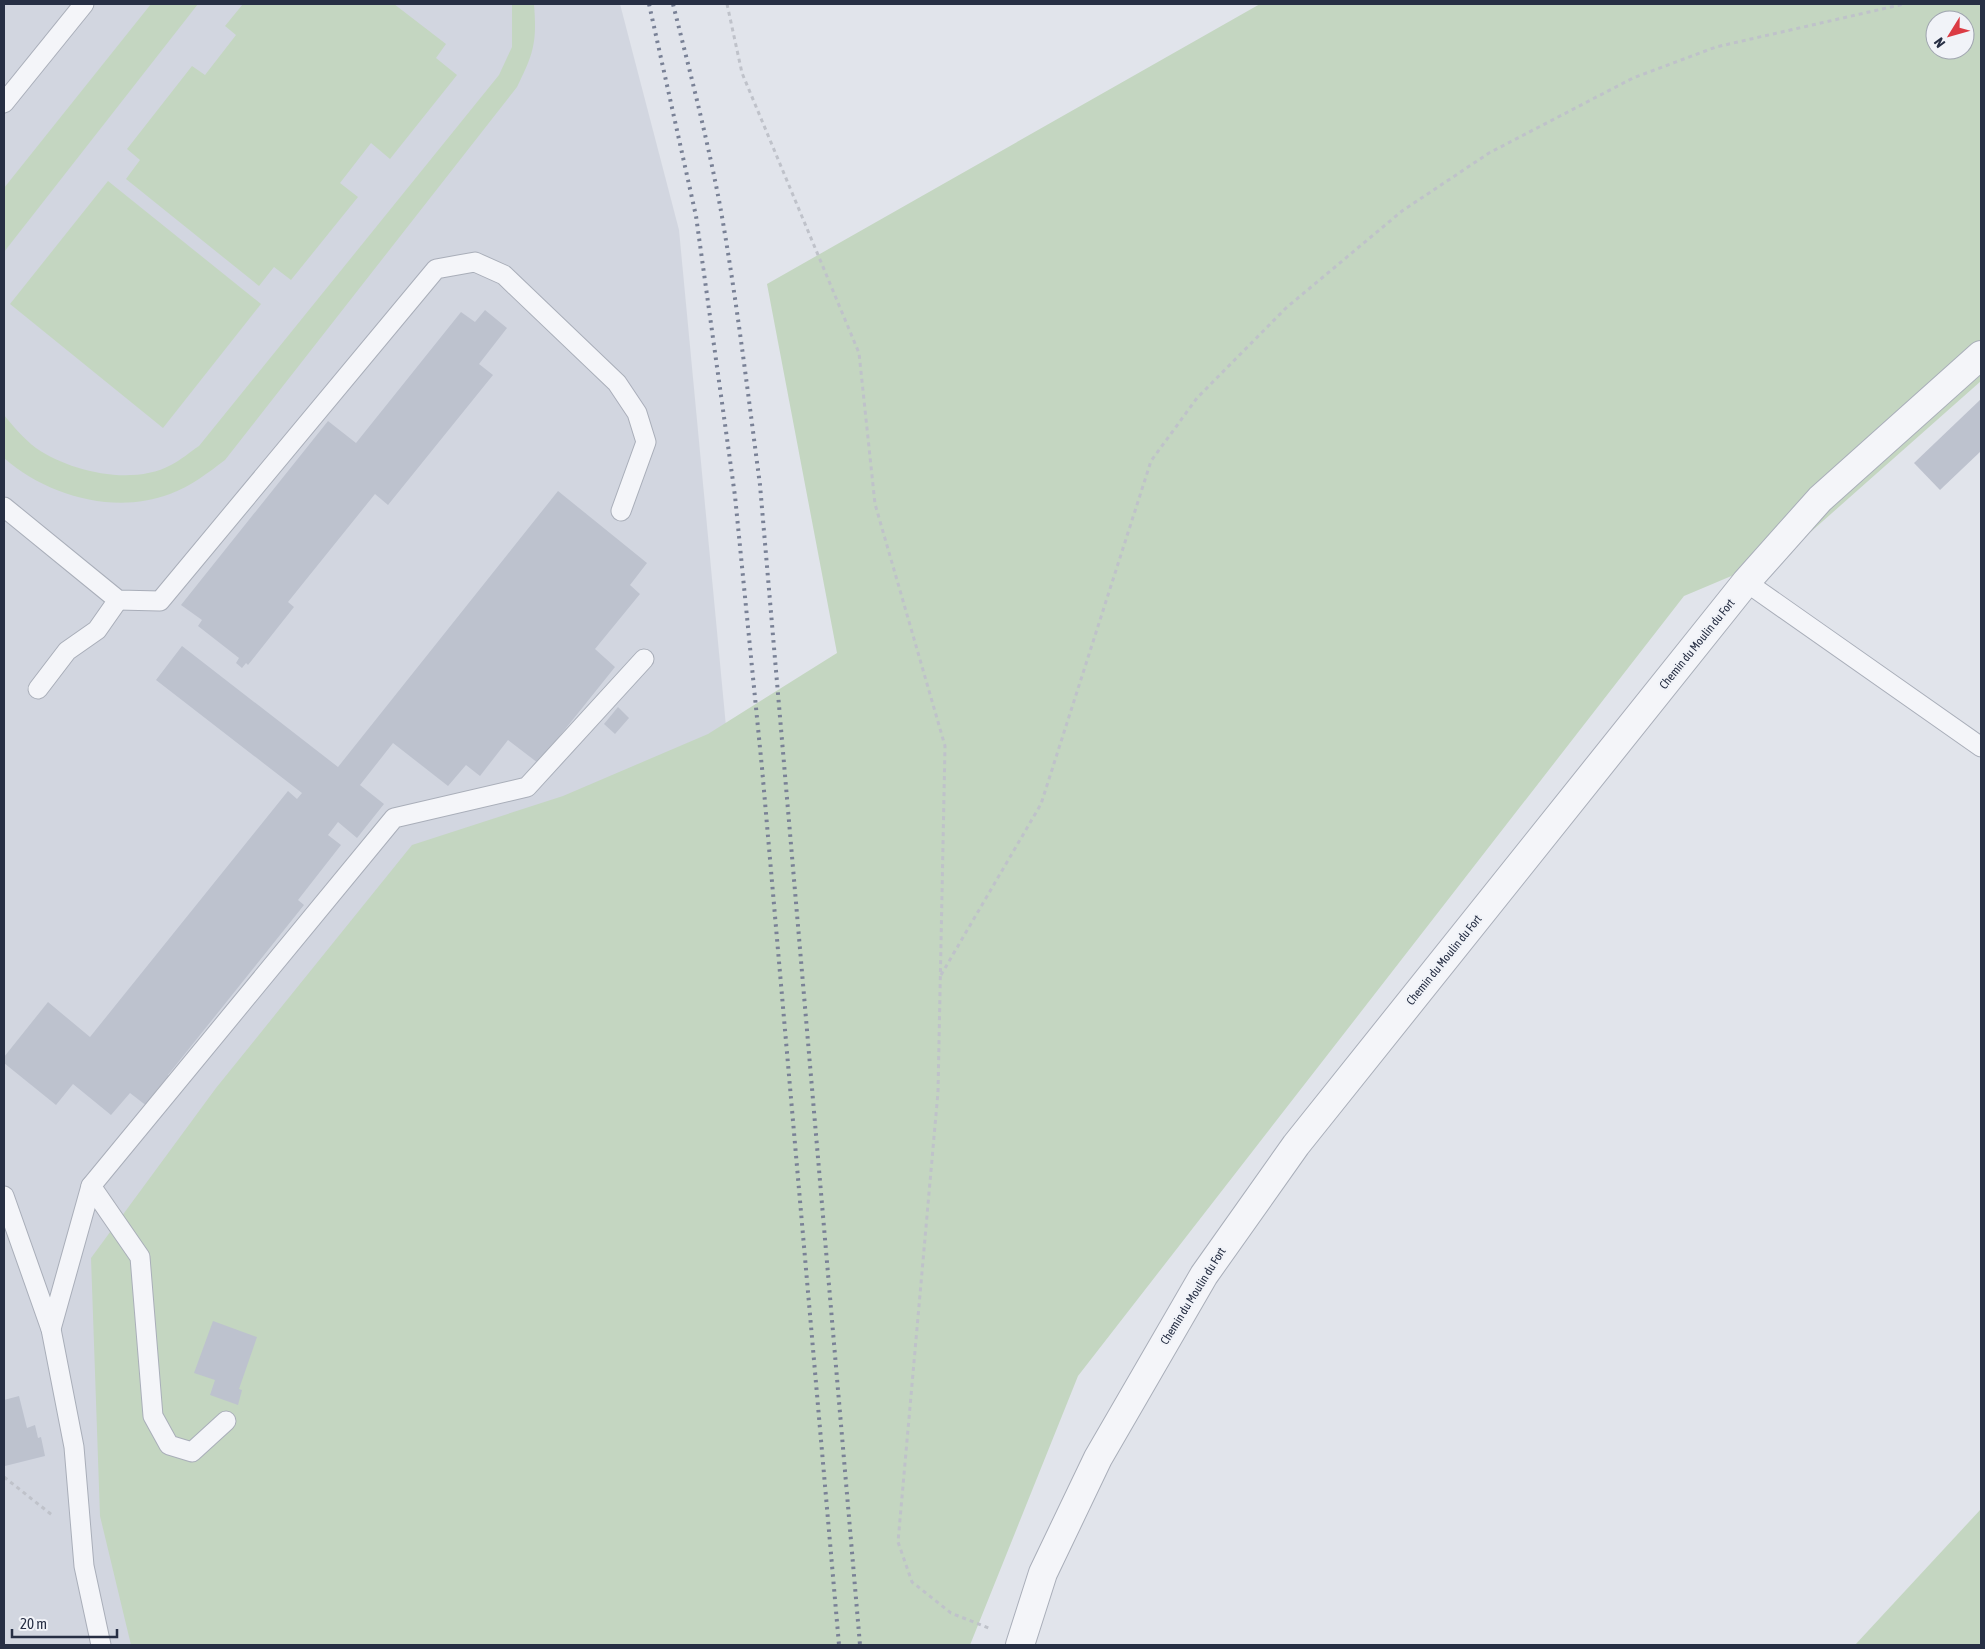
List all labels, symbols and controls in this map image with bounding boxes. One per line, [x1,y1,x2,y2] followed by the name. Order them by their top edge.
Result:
[1925,10,1975,60] north arrow
[1931,35,1948,51] text: N
[1656,596,1738,692] street label: Chemin du Moulin du Fort
[1403,912,1485,1008] street label: Chemin du Moulin du Fort
[1157,1244,1229,1347] street label: Chemin du Moulin du Fort
[12,1606,118,1638] scale bar
[20,1615,47,1632] text: 20 m

